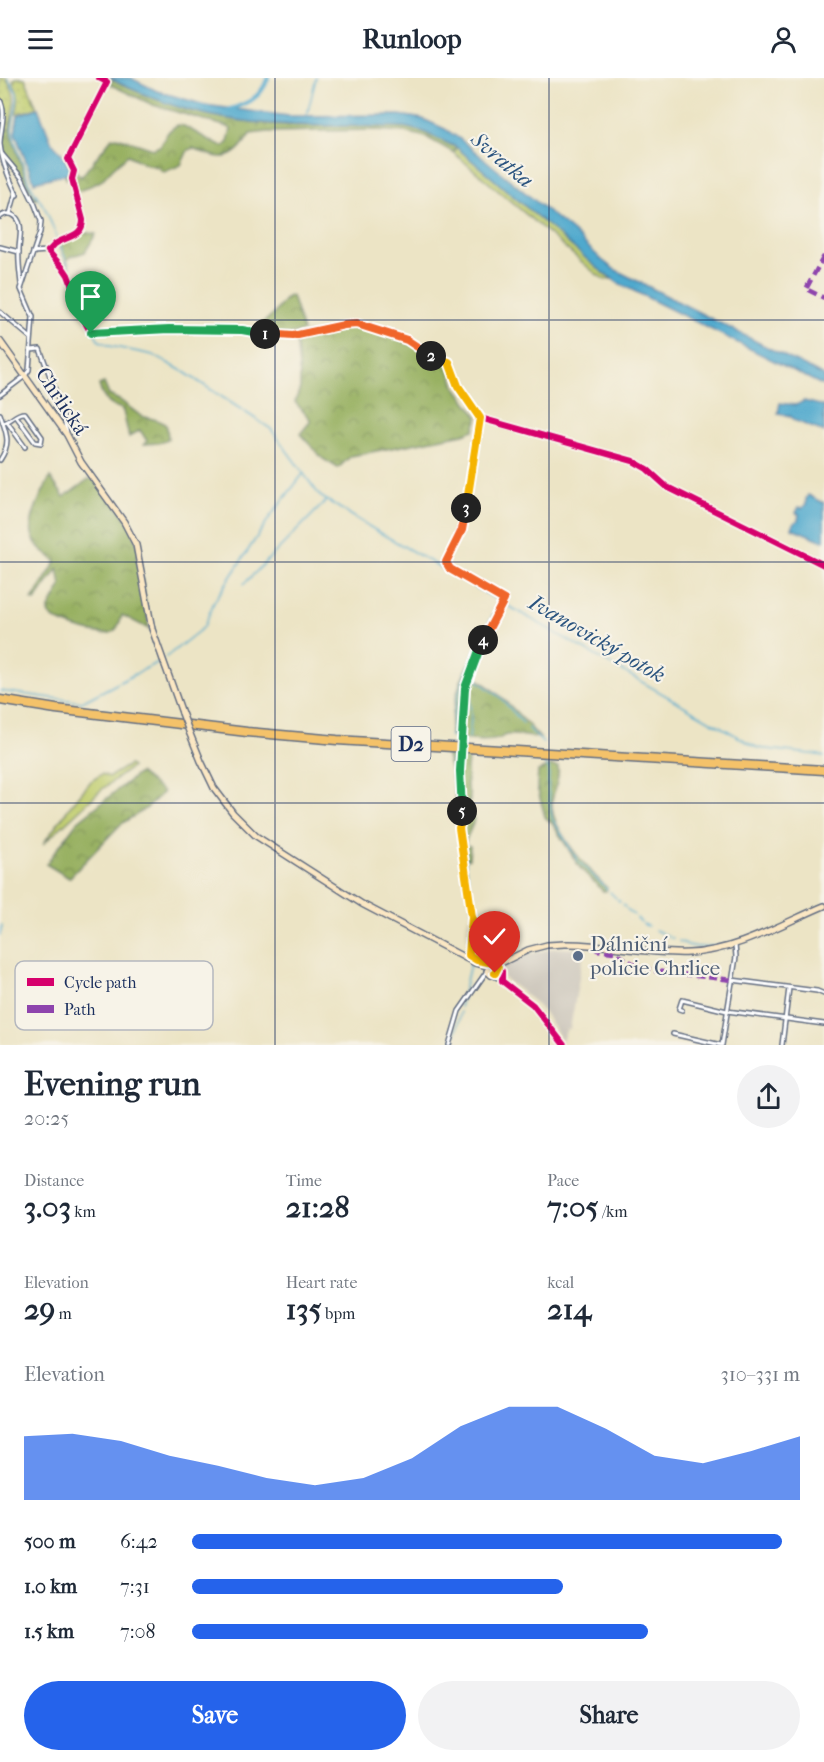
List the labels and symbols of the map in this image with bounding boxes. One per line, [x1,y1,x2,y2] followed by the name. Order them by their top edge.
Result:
[465,126,538,194] water label: Svratka
[65,271,116,333] pin
[250,319,280,349] pin: 1
[416,341,446,371] pin: 2
[31,363,93,440] street label: Chrlická
[451,493,481,523] pin: 3
[523,589,670,689] water label: Ivanovický potok
[468,625,498,655] pin: 4
[392,727,430,761] road number: D2
[447,796,477,826] pin: 5
[469,911,520,973] pin
[589,932,720,980] place label: Dálniční policie Chrlice
[571,949,585,963] marker: Dálniční policie Chrlice
[15,961,213,1030] legend
[64,973,136,992] text: Cycle path
[64,1000,96,1019] text: Path

